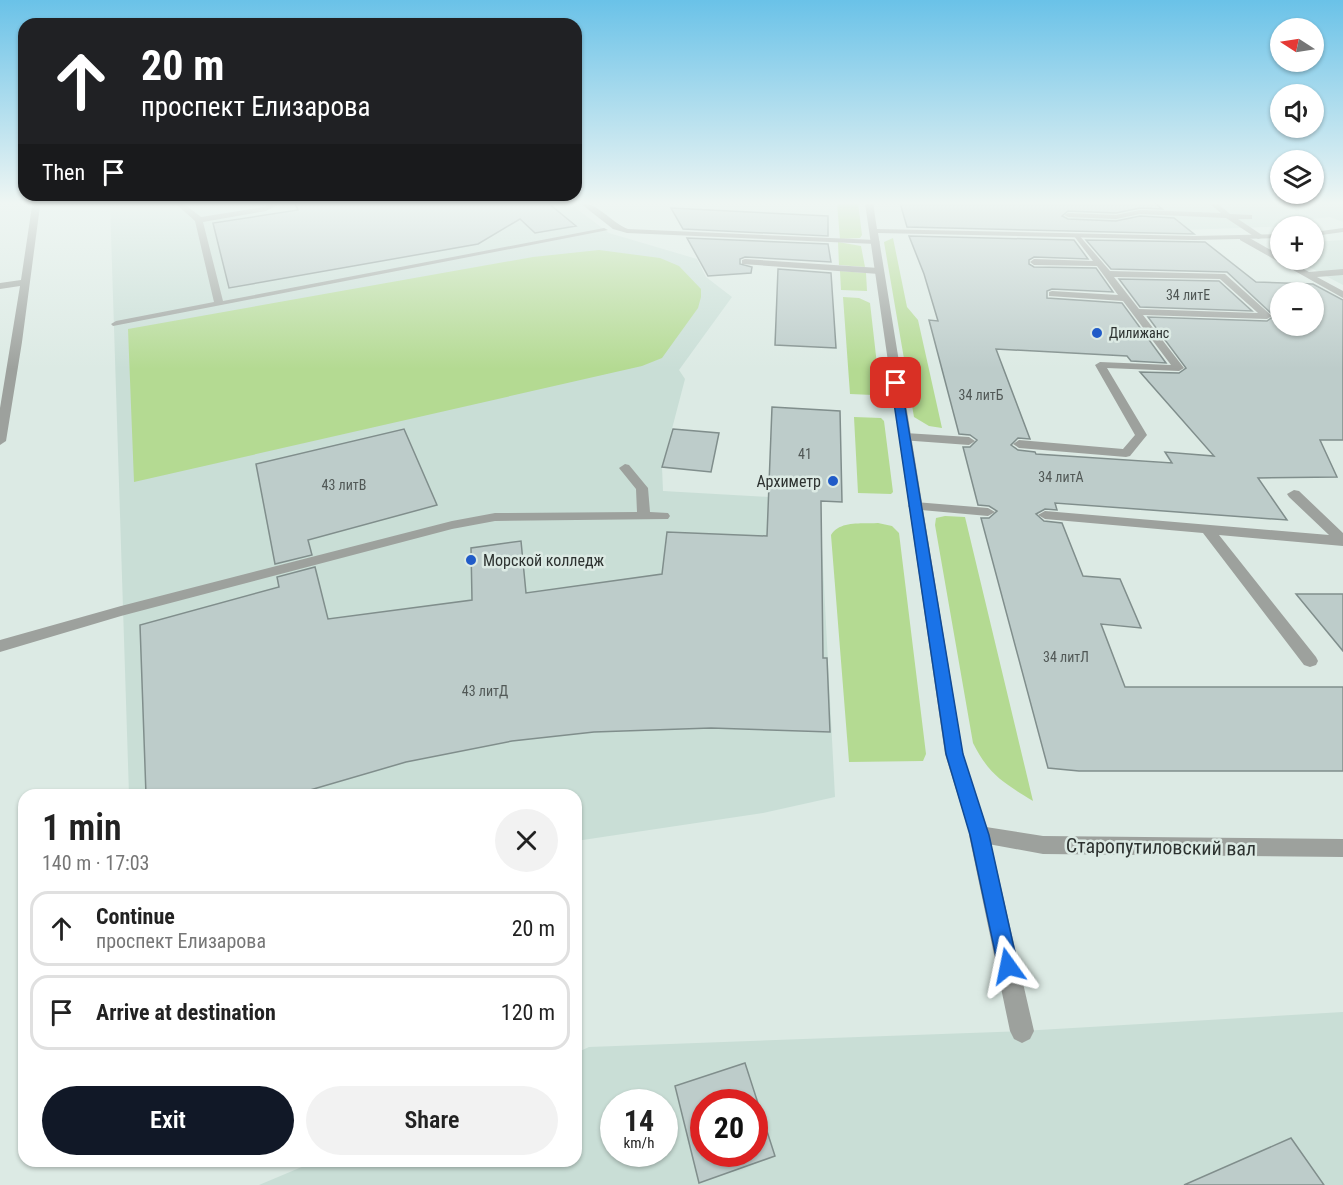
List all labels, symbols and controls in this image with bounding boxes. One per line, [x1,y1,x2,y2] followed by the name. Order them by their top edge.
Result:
[1270,18,1324,72] north arrow
[1270,18,1324,336] map controls
[141,41,224,90] text: 20 m
[42,42,120,120] icon: ahead
[1270,84,1324,138] button: sound
[141,91,371,123] text: проспект Елизарова
[1270,150,1324,204] button: layers
[97,156,130,189] icon: arrive
[42,160,85,185] text: Then
[1270,216,1324,270] button: +
[1270,282,1324,336] button: −
[1166,287,1210,303] house number: 34 литЕ
[1109,325,1169,341] place label: Дилижанс
[1090,326,1104,340] marker: Дилижанс
[870,357,921,408] pin
[879,366,912,399] icon: arrive
[959,387,1004,403] house number: 34 литБ
[798,446,812,462] house number: 41
[1038,469,1084,485] house number: 34 литА
[756,472,821,491] place label: Архиметр
[826,474,840,488] marker: Архиметр
[322,477,366,493] house number: 43 литВ
[483,551,605,570] place label: Морской колледж
[464,553,478,567] marker: Морской колледж
[1043,649,1089,665] house number: 34 литЛ
[462,683,508,699] house number: 43 литД
[42,807,122,849] text: 1 min
[495,809,558,872] button: close
[1066,833,1256,861] street label: Старопутиловский вал
[42,851,149,875] text: 140 m · 17:03
[96,904,175,929] text: Continue
[45,912,78,945] icon: ahead
[512,916,555,941] text: 20 m
[96,929,266,953] text: проспект Елизарова
[976,934,1040,998] position arrow
[45,996,78,1029] icon: arrive
[96,1000,276,1025] text: Arrive at destination
[501,1000,555,1025] text: 120 m
[42,1086,294,1155] button: Exit
[306,1086,558,1155] button: Share
[690,1089,768,1167] speed limit sign: 20
[624,1103,654,1138] text: 14
[624,1134,654,1152] text: km/h

